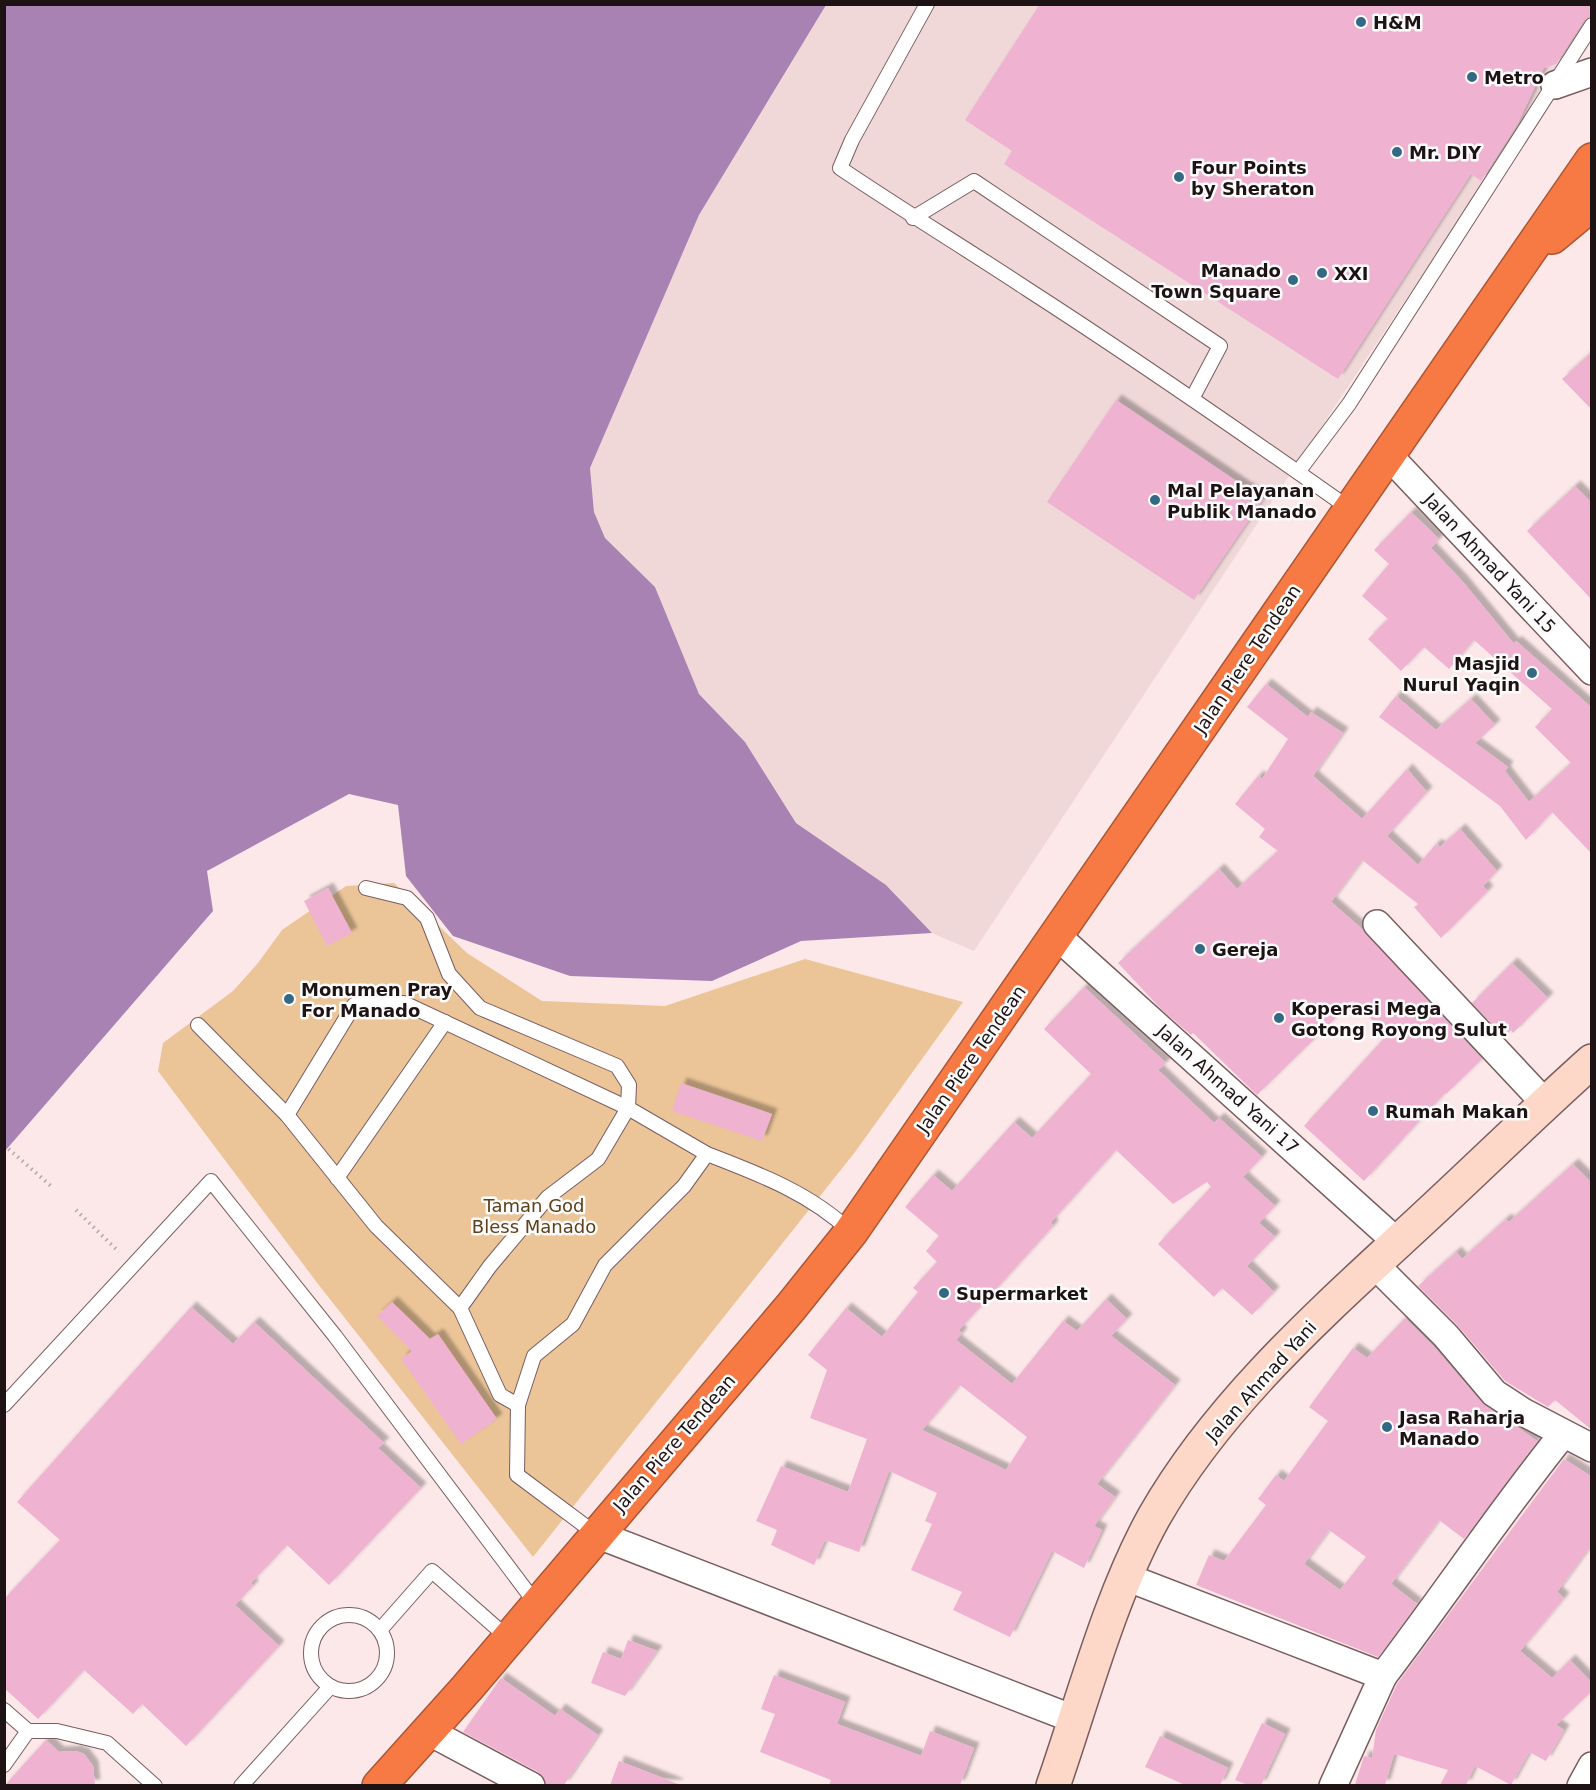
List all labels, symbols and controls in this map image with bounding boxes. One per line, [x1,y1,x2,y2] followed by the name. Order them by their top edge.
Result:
[1373,12,1422,33] place label: H&M
[1354,15,1368,29] marker: H&M
[1484,67,1544,88] place label: Metro
[1465,70,1479,84] marker: Metro
[1409,142,1482,163] place label: Mr. DIY
[1390,145,1404,159] marker: Mr. DIY
[1191,157,1315,199] place label: Four Points by Sheraton
[1172,170,1186,184] marker: Four Points by Sheraton
[1151,260,1281,302] place label: Manado Town Square
[1334,263,1368,284] place label: XXI
[1315,266,1329,280] marker: XXI
[1286,273,1300,287] marker: Manado Town Square
[1167,480,1317,522] place label: Mal Pelayanan Publik Manado
[1419,488,1560,637] street label: Jalan Ahmad Yani 15
[1148,493,1162,507] marker: Mal Pelayanan Publik Manado
[1189,581,1305,738] street label: Jalan Piere Tendean
[1403,653,1520,695] place label: Masjid Nurul Yaqin
[1525,666,1539,680] marker: Masjid Nurul Yaqin
[1212,939,1278,960] place label: Gereja
[1193,942,1207,956] marker: Gereja
[301,979,453,1021] place label: Monumen Pray For Manado
[912,981,1030,1138] street label: Jalan Piere Tendean
[282,992,296,1006] marker: Monumen Pray For Manado
[1291,998,1507,1040] place label: Koperasi Mega Gotong Royong Sulut
[1272,1011,1286,1025] marker: Koperasi Mega Gotong Royong Sulut
[1152,1019,1303,1158] street label: Jalan Ahmad Yani 17
[1385,1101,1529,1122] place label: Rumah Makan
[1366,1104,1380,1118] marker: Rumah Makan
[472,1195,596,1237] park label: Taman God Bless Manado
[956,1283,1088,1304] place label: Supermarket
[937,1286,951,1300] marker: Supermarket
[1201,1316,1321,1446] street label: Jalan Ahmad Yani
[608,1370,739,1517] street label: Jalan Piere Tendean
[1397,1407,1525,1449] place label: Jasa Raharja Manado
[1380,1420,1394,1434] marker: Jasa Raharja Manado

